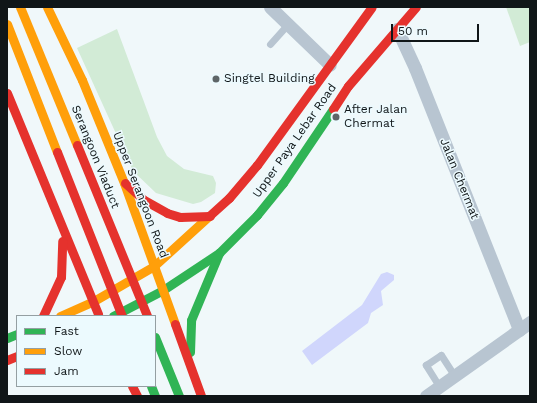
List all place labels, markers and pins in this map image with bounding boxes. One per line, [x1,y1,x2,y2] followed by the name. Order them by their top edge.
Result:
[224,72,315,86] place label: Singtel Building
[211,74,221,84] marker: Singtel Building
[344,103,408,131] place label: After Jalan Chermat
[331,112,341,122] marker: After Jalan Chermat

